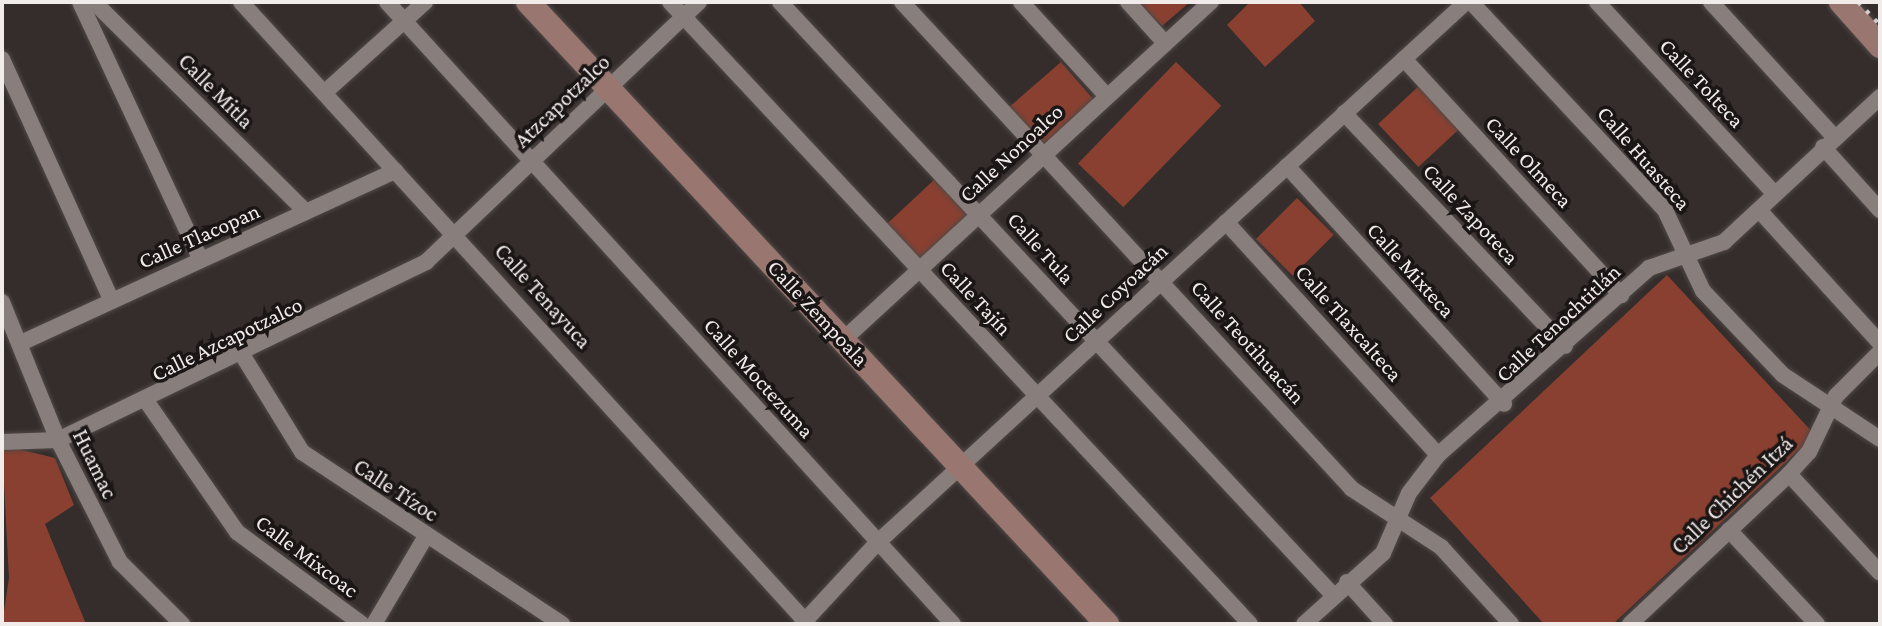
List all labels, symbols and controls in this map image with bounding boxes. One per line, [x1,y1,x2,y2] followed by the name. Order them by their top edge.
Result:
[1654,33,1750,133] street label: Calle Tolteca
[173,48,259,134] street label: Calle Mitla
[509,49,615,153] street label: Atzcapotzalco
[954,98,1068,208] street label: Calle Nonoalco
[1592,100,1696,216] street label: Calle Huasteca
[1480,111,1578,213] street label: Calle Olmeca
[1417,158,1525,270] street label: Calle Zapoteca
[134,198,264,274] street label: Calle Tlacopan
[1002,207,1080,289] street label: Calle Tula
[1361,217,1461,323] street label: Calle Mixteca
[489,238,597,354] street label: Calle Tenayuca
[1057,238,1173,348] street label: Calle Coyoacán
[762,254,874,372] street label: Calle Zempoala
[935,255,1017,341] street label: Calle Tajín
[1490,258,1626,388] street label: Calle Tenochtitlán
[1290,259,1408,387] street label: Calle Tlaxcalteca
[1185,274,1311,410] street label: Calle Teotihuacán
[147,291,307,387] street label: Calle Azcapotzalco
[698,313,820,443] street label: Calle Moctezuma
[67,425,123,503] street label: Huamac
[1666,430,1798,560] street label: Calle Chichén Itzá
[349,453,443,527] street label: Calle Tízoc
[250,509,364,603] street label: Calle Mixcoac

